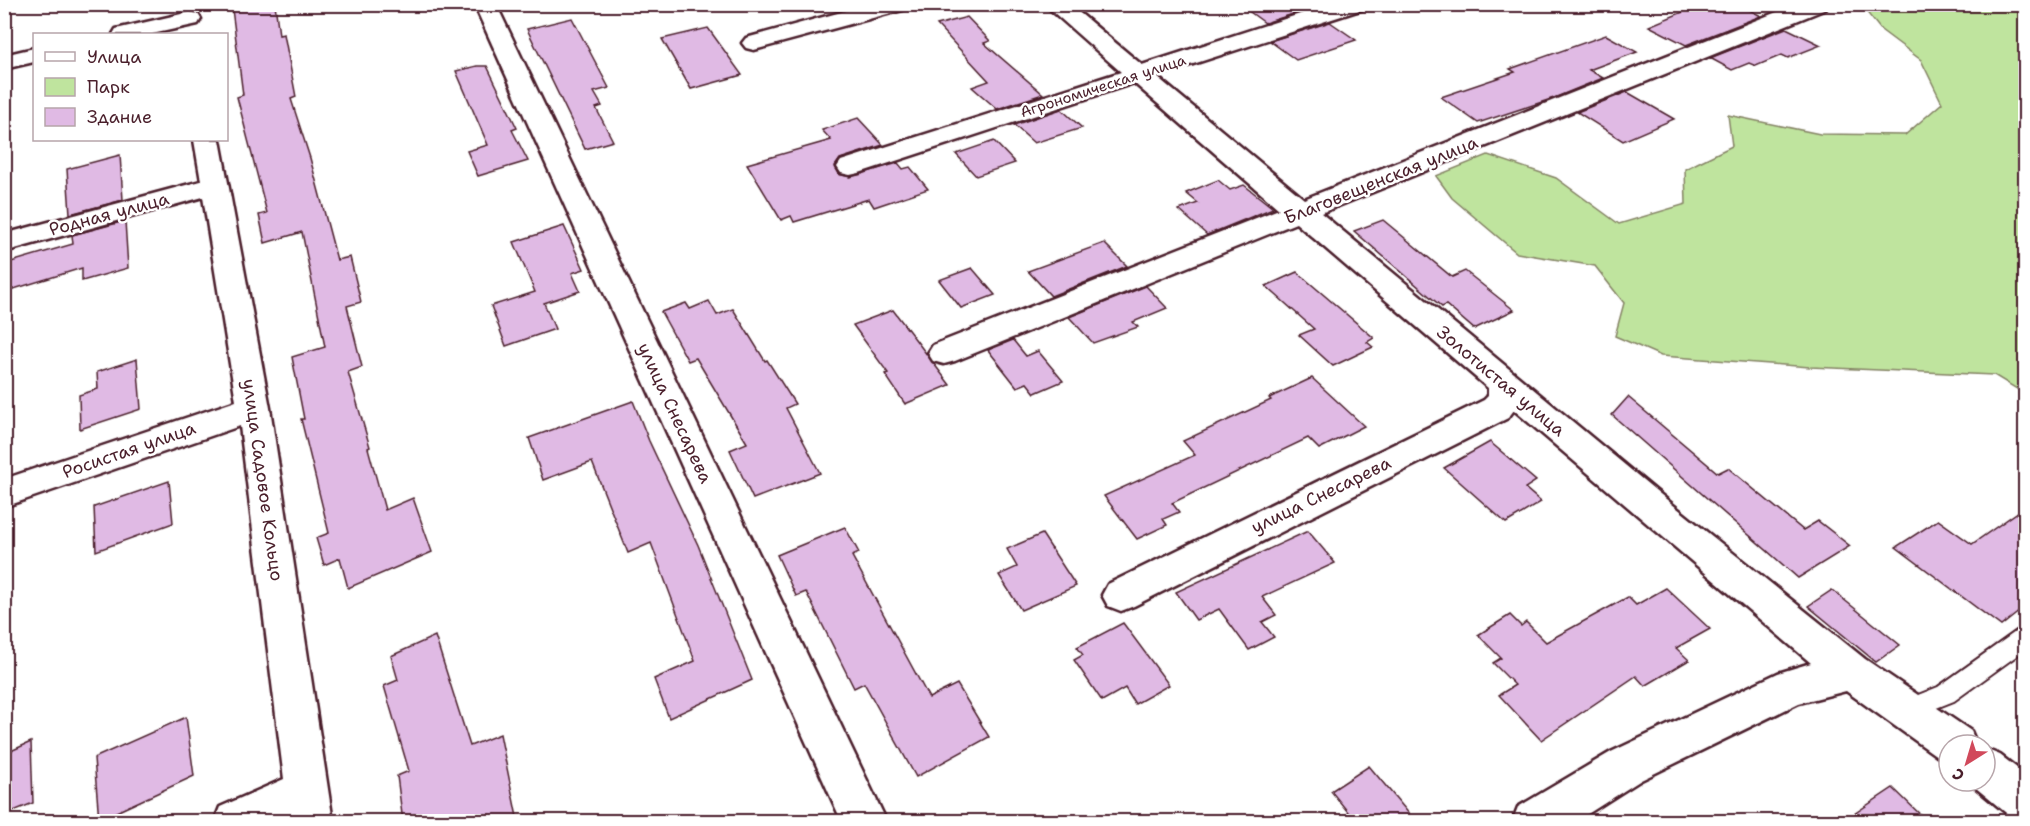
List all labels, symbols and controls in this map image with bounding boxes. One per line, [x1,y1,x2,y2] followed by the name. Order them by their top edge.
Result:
[33,33,228,141] legend
[87,45,141,69] text: Улица
[1018,50,1189,122] street label: Агрономическая улица
[87,75,130,99] text: Парк
[87,105,152,129] text: Здание
[1281,130,1481,230] street label: Благовещенская улица
[46,186,172,242] street label: Родная улица
[1432,320,1570,442] street label: Золотистая улица
[632,339,718,487] street label: улица Снесарева
[237,377,289,583] street label: улица Садовое Кольцо
[59,416,199,484] street label: Росистая улица
[1247,451,1395,539] street label: улица Снесарева
[1937,733,1997,793] north arrow
[1948,763,1969,786] text: С

